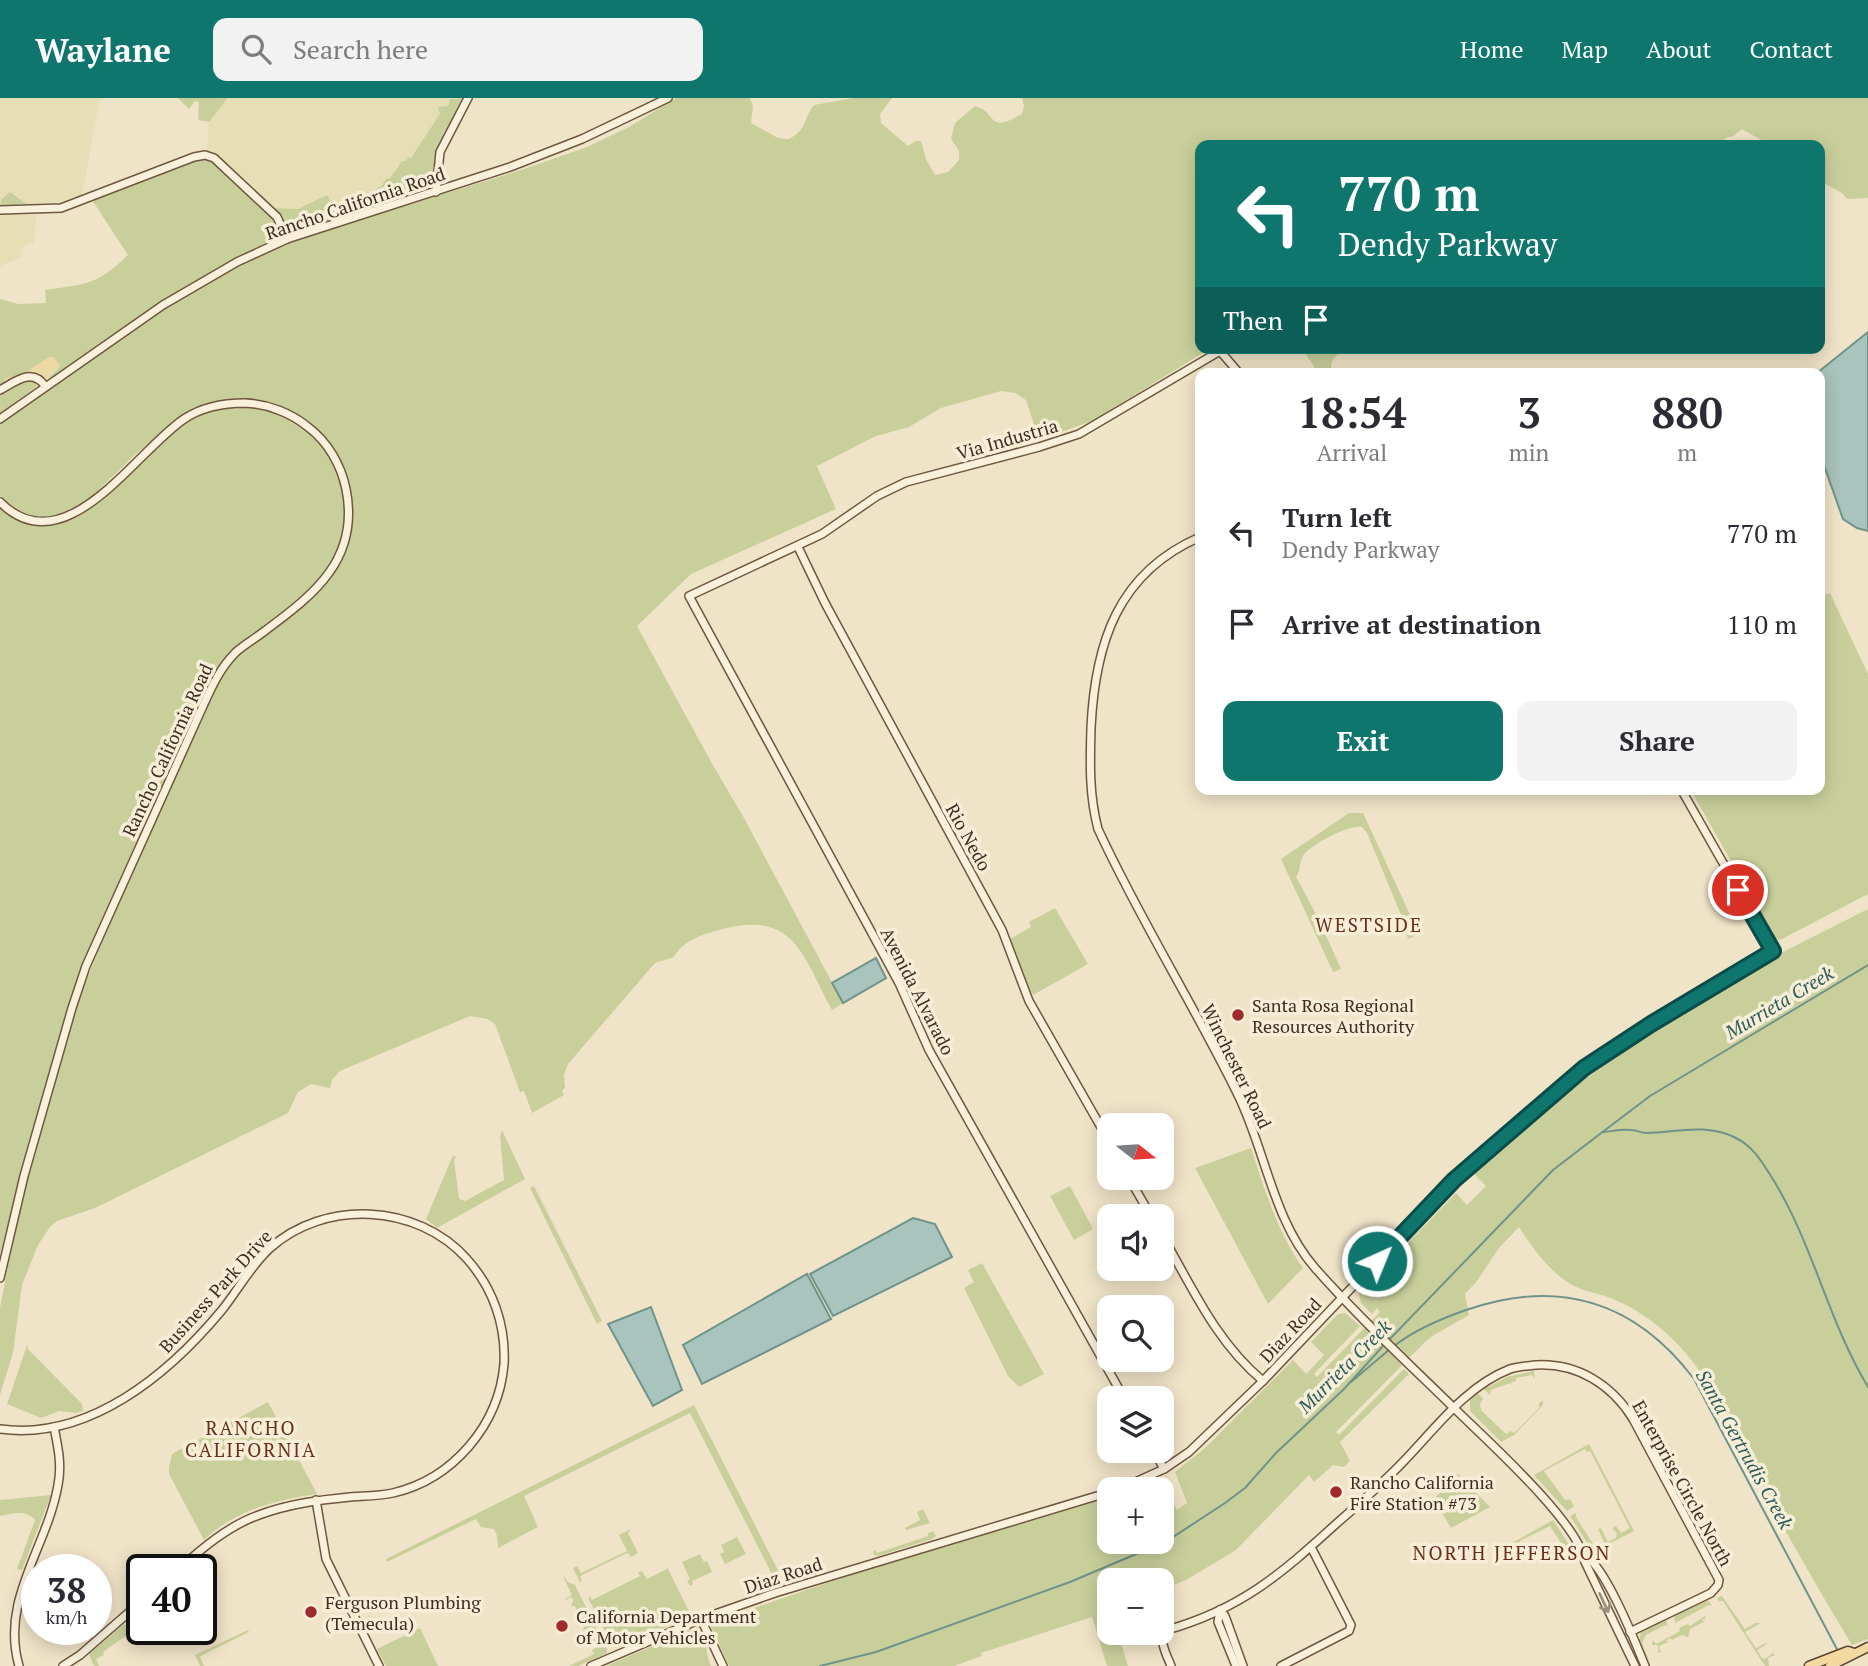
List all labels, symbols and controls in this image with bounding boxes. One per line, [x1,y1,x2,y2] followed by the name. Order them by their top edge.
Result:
[213,18,703,81] search box
[35,28,171,71] text: Waylane
[237,30,275,68] icon: search
[293,32,428,66] text: Search here
[1460,33,1524,65] text: Home
[1562,33,1608,65] text: Map
[1646,33,1712,65] text: About
[1750,33,1833,65] text: Contact
[1338,160,1480,225] text: 770 m
[262,161,448,245] street label: Rancho California Road
[1223,168,1314,259] icon: left
[1338,223,1557,265] text: Dendy Parkway
[1297,301,1335,339] icon: arrive
[1223,303,1283,337] text: Then
[1297,384,1407,440] text: 18:54
[1517,384,1541,440] text: 3
[1652,384,1723,440] text: 880
[953,413,1061,465] street label: Via Industria
[1317,437,1387,468] text: Arrival
[1509,437,1549,468] text: min
[1677,437,1697,468] text: m
[1282,500,1392,534] text: Turn left
[1223,514,1261,552] icon: left
[1727,516,1797,550] text: 770 m
[1282,534,1439,565] text: Dendy Parkway
[1223,605,1261,643] icon: arrive
[1282,607,1541,641] text: Arrive at destination
[1727,607,1797,641] text: 110 m
[116,660,218,840] street label: Rancho California Road
[1223,701,1503,781] button: Exit
[1517,701,1797,781] button: Share
[941,799,997,875] street label: Rio Nedo
[1708,860,1768,920] pin
[1719,871,1757,909] icon: arrive
[1315,912,1423,937] district label: WESTSIDE
[876,923,960,1059] street label: Avenida Alvarado
[1719,959,1838,1045] water label: Murrieta Creek
[1252,993,1415,1038] place label: Santa Rosa Regional Resources Authority
[1196,1000,1278,1132] street label: Winchester Road
[1230,1007,1246,1023] marker: Santa Rosa Regional Resources Authority
[1097,1113,1174,1190] north arrow
[1097,1113,1174,1645] map controls
[1097,1204,1174,1281] button: sound
[153,1224,277,1358] street label: Business Park Drive
[1340,1224,1414,1298] position arrow
[1254,1292,1326,1368] street label: Diaz Road
[1097,1295,1174,1372] button: search
[1291,1313,1397,1419] water label: Murrieta Creek
[1691,1365,1800,1534] water label: Santa Gertrudis Creek
[1097,1386,1174,1463] button: layers
[1627,1396,1739,1571] street label: Enterprise Circle North
[185,1415,317,1462] district label: RANCHO CALIFORNIA
[1350,1470,1494,1515] place label: Rancho California Fire Station #73
[1097,1477,1174,1554] button: +
[1328,1484,1344,1500] marker: Rancho California Fire Station #73
[1413,1540,1611,1565] district label: NORTH JEFFERSON
[741,1551,825,1599] street label: Diaz Road
[126,1554,217,1645] speed limit sign: 40
[47,1567,86,1613] text: 38
[1097,1568,1174,1645] button: −
[325,1590,481,1635] place label: Ferguson Plumbing (Temecula)
[1598,1592,1612,1613] one-way arrow
[303,1604,319,1620] marker: Ferguson Plumbing (Temecula)
[576,1604,757,1649] place label: California Department of Motor Vehicles
[46,1605,87,1629] text: km/h
[554,1618,570,1634] marker: California Department of Motor Vehicles

